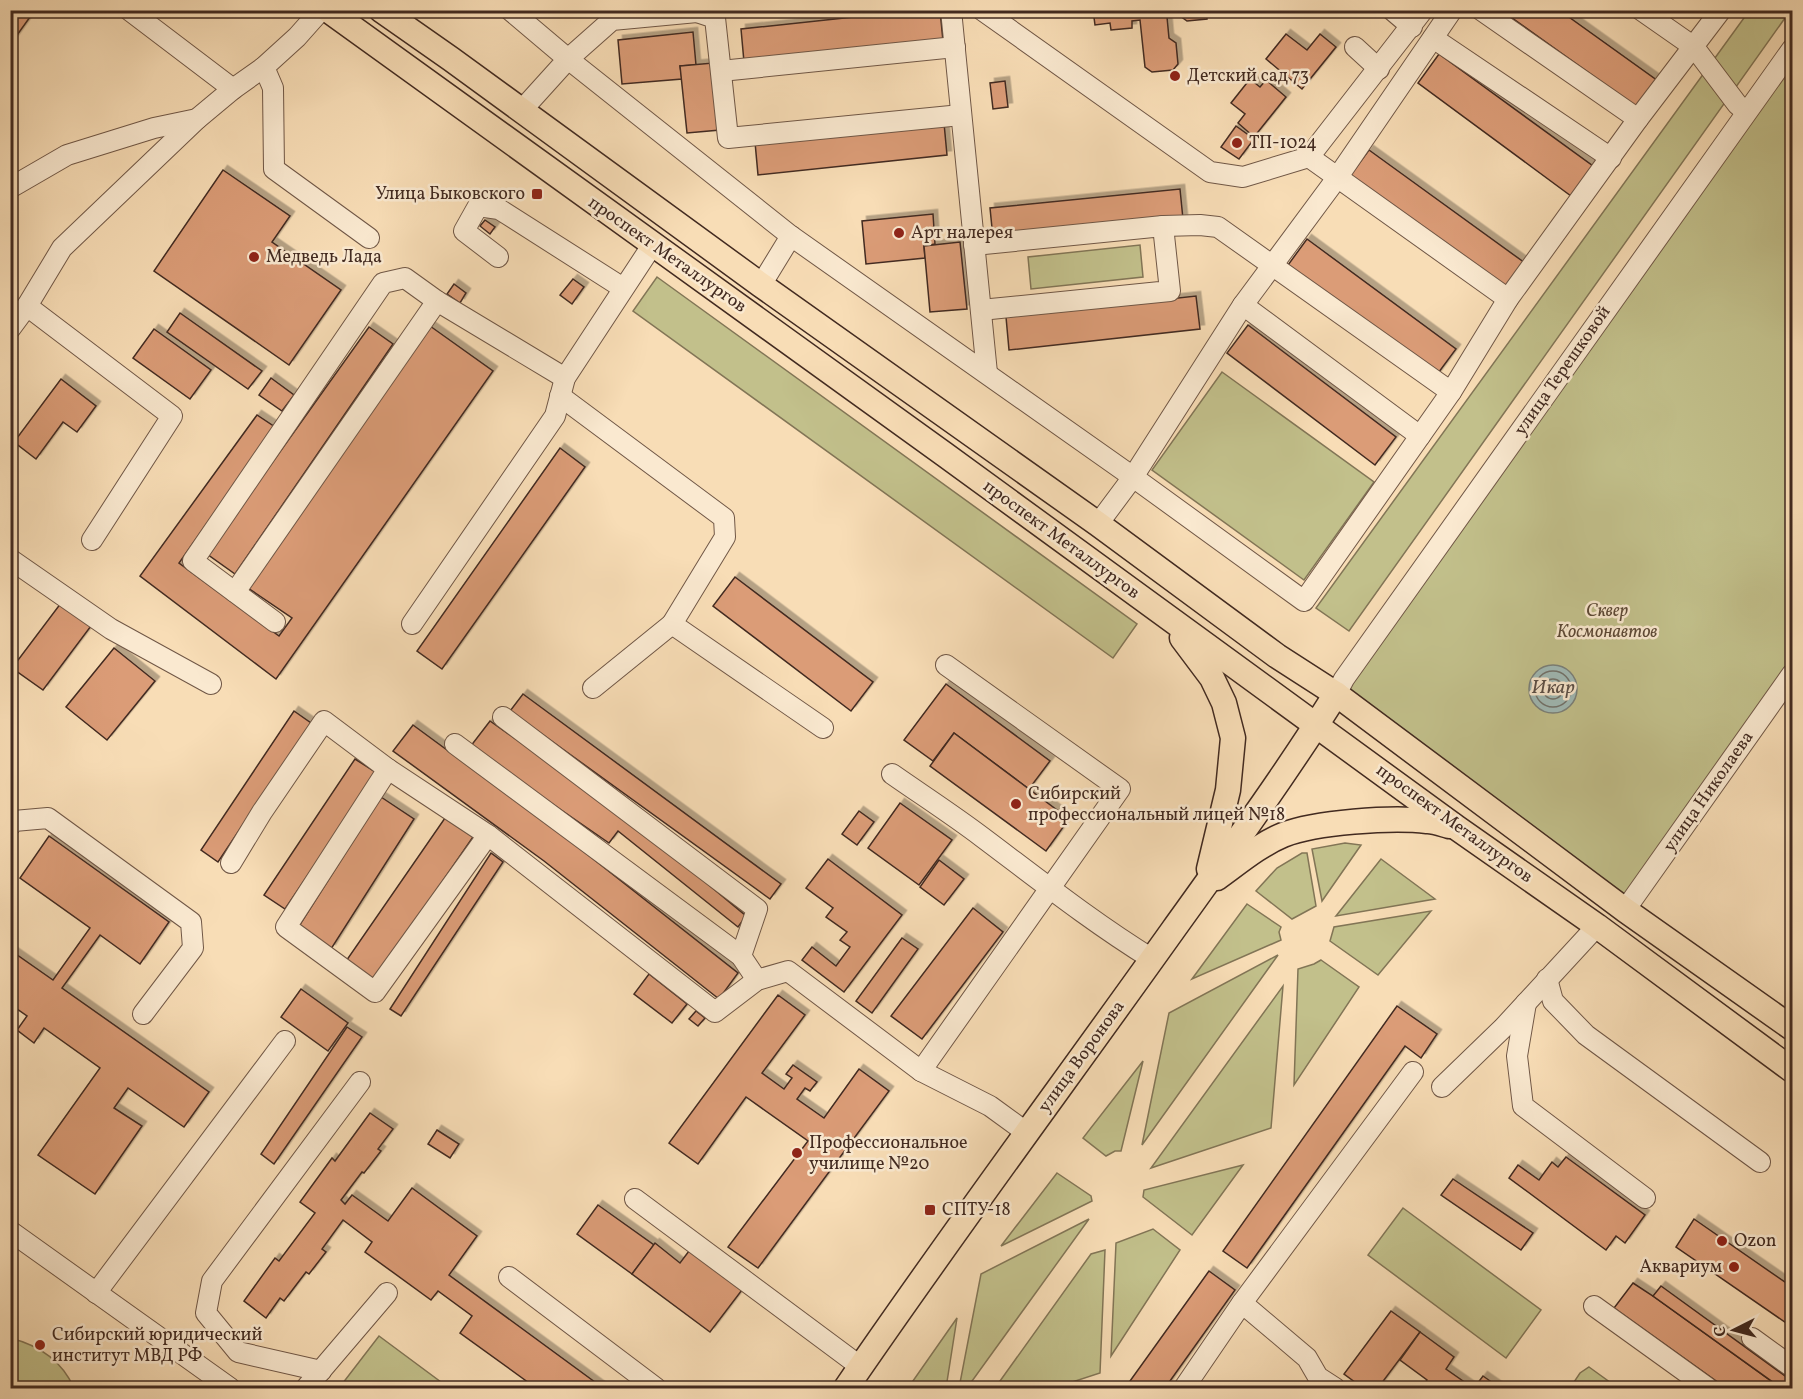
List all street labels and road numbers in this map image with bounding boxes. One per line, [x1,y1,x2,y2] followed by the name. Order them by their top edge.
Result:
[583,191,751,319] street label: проспект Металлургов
[1509,301,1617,441] street label: улица Терешковой
[977,475,1145,605] street label: проспект Металлургов
[1658,726,1760,858] street label: улица Николаева
[1370,759,1538,889] street label: проспект Металлургов
[1033,996,1131,1118] street label: улица Воронова

